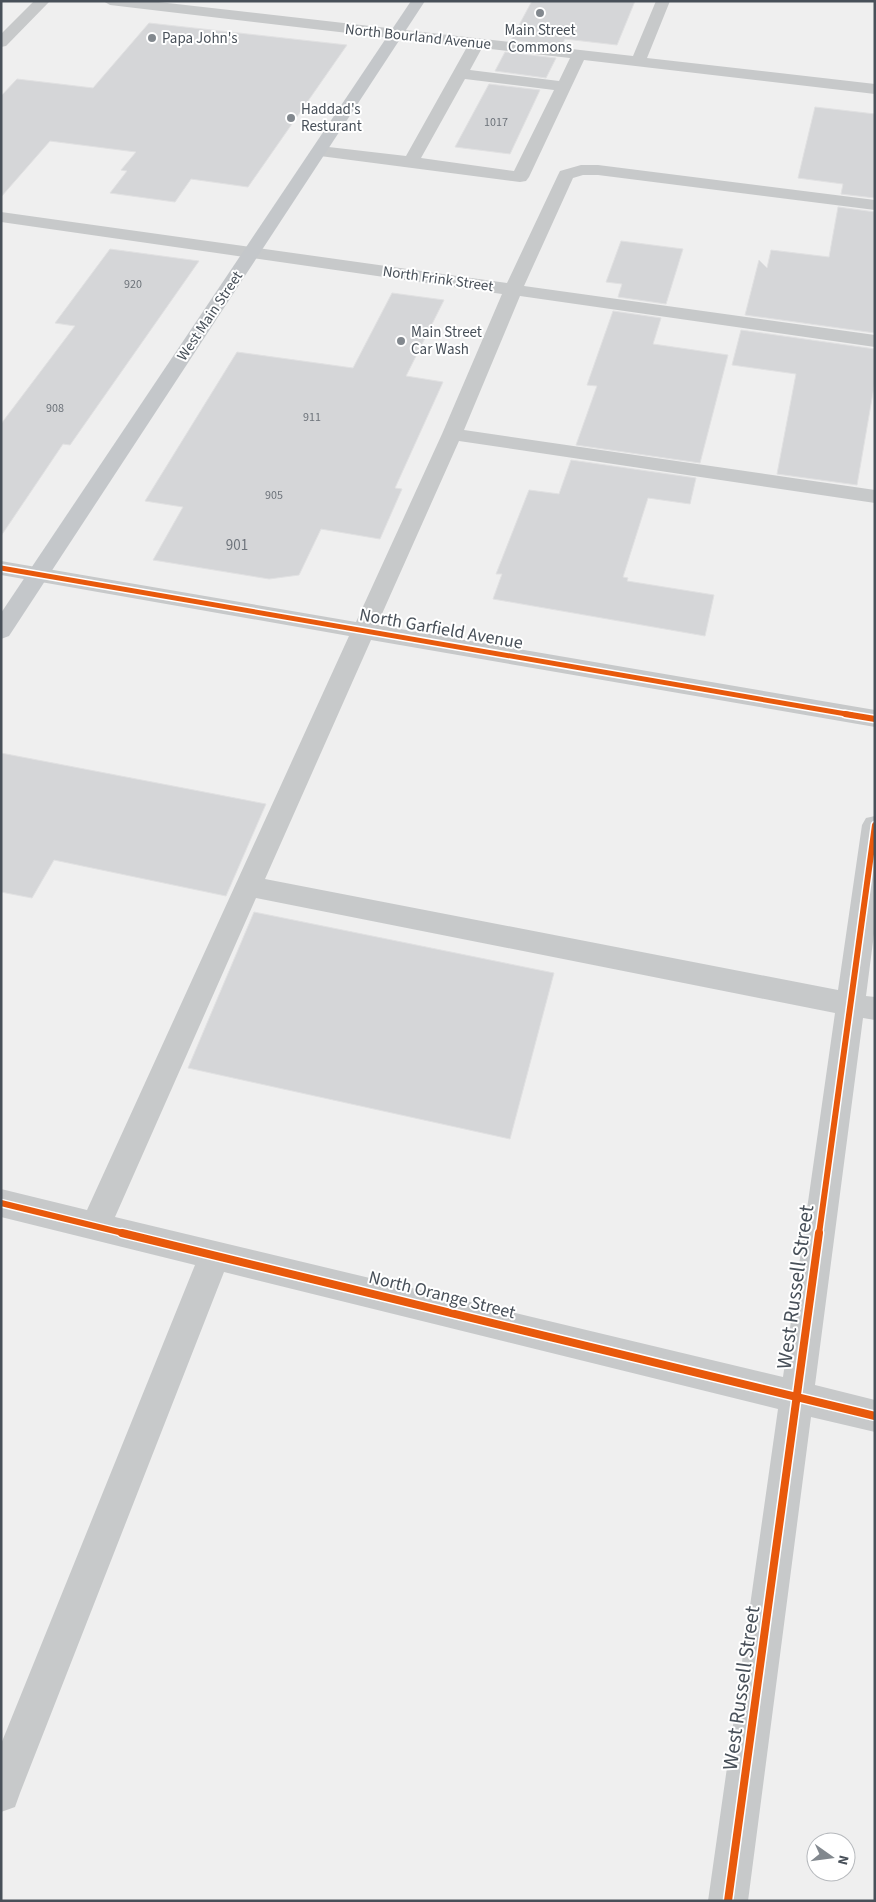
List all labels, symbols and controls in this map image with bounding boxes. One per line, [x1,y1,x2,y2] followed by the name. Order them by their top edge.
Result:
[534,7,546,19] marker: Main Street Commons
[344,19,492,55] street label: North Bourland Avenue
[505,20,575,58] place label: Main Street Commons
[162,28,238,49] place label: Papa John's
[146,32,158,44] marker: Papa John's
[301,99,362,137] place label: Haddad's Resturant
[285,112,297,124] marker: Haddad's Resturant
[484,114,508,131] house number: 1017
[381,261,495,297] street label: North Frink Street
[172,267,248,365] street label: West Main Street
[124,276,142,293] house number: 920
[411,322,482,360] place label: Main Street Car Wash
[395,335,407,347] marker: Main Street Car Wash
[46,400,64,417] house number: 908
[303,409,321,426] house number: 911
[265,487,283,504] house number: 905
[226,535,248,556] house number: 901
[357,602,525,656] street label: North Garfield Avenue
[769,1203,821,1371] street label: West Russell Street
[366,1265,518,1325] street label: North Orange Street
[715,1604,767,1772] street label: West Russell Street
[806,1832,856,1882] north arrow
[832,1853,853,1867] text: N

